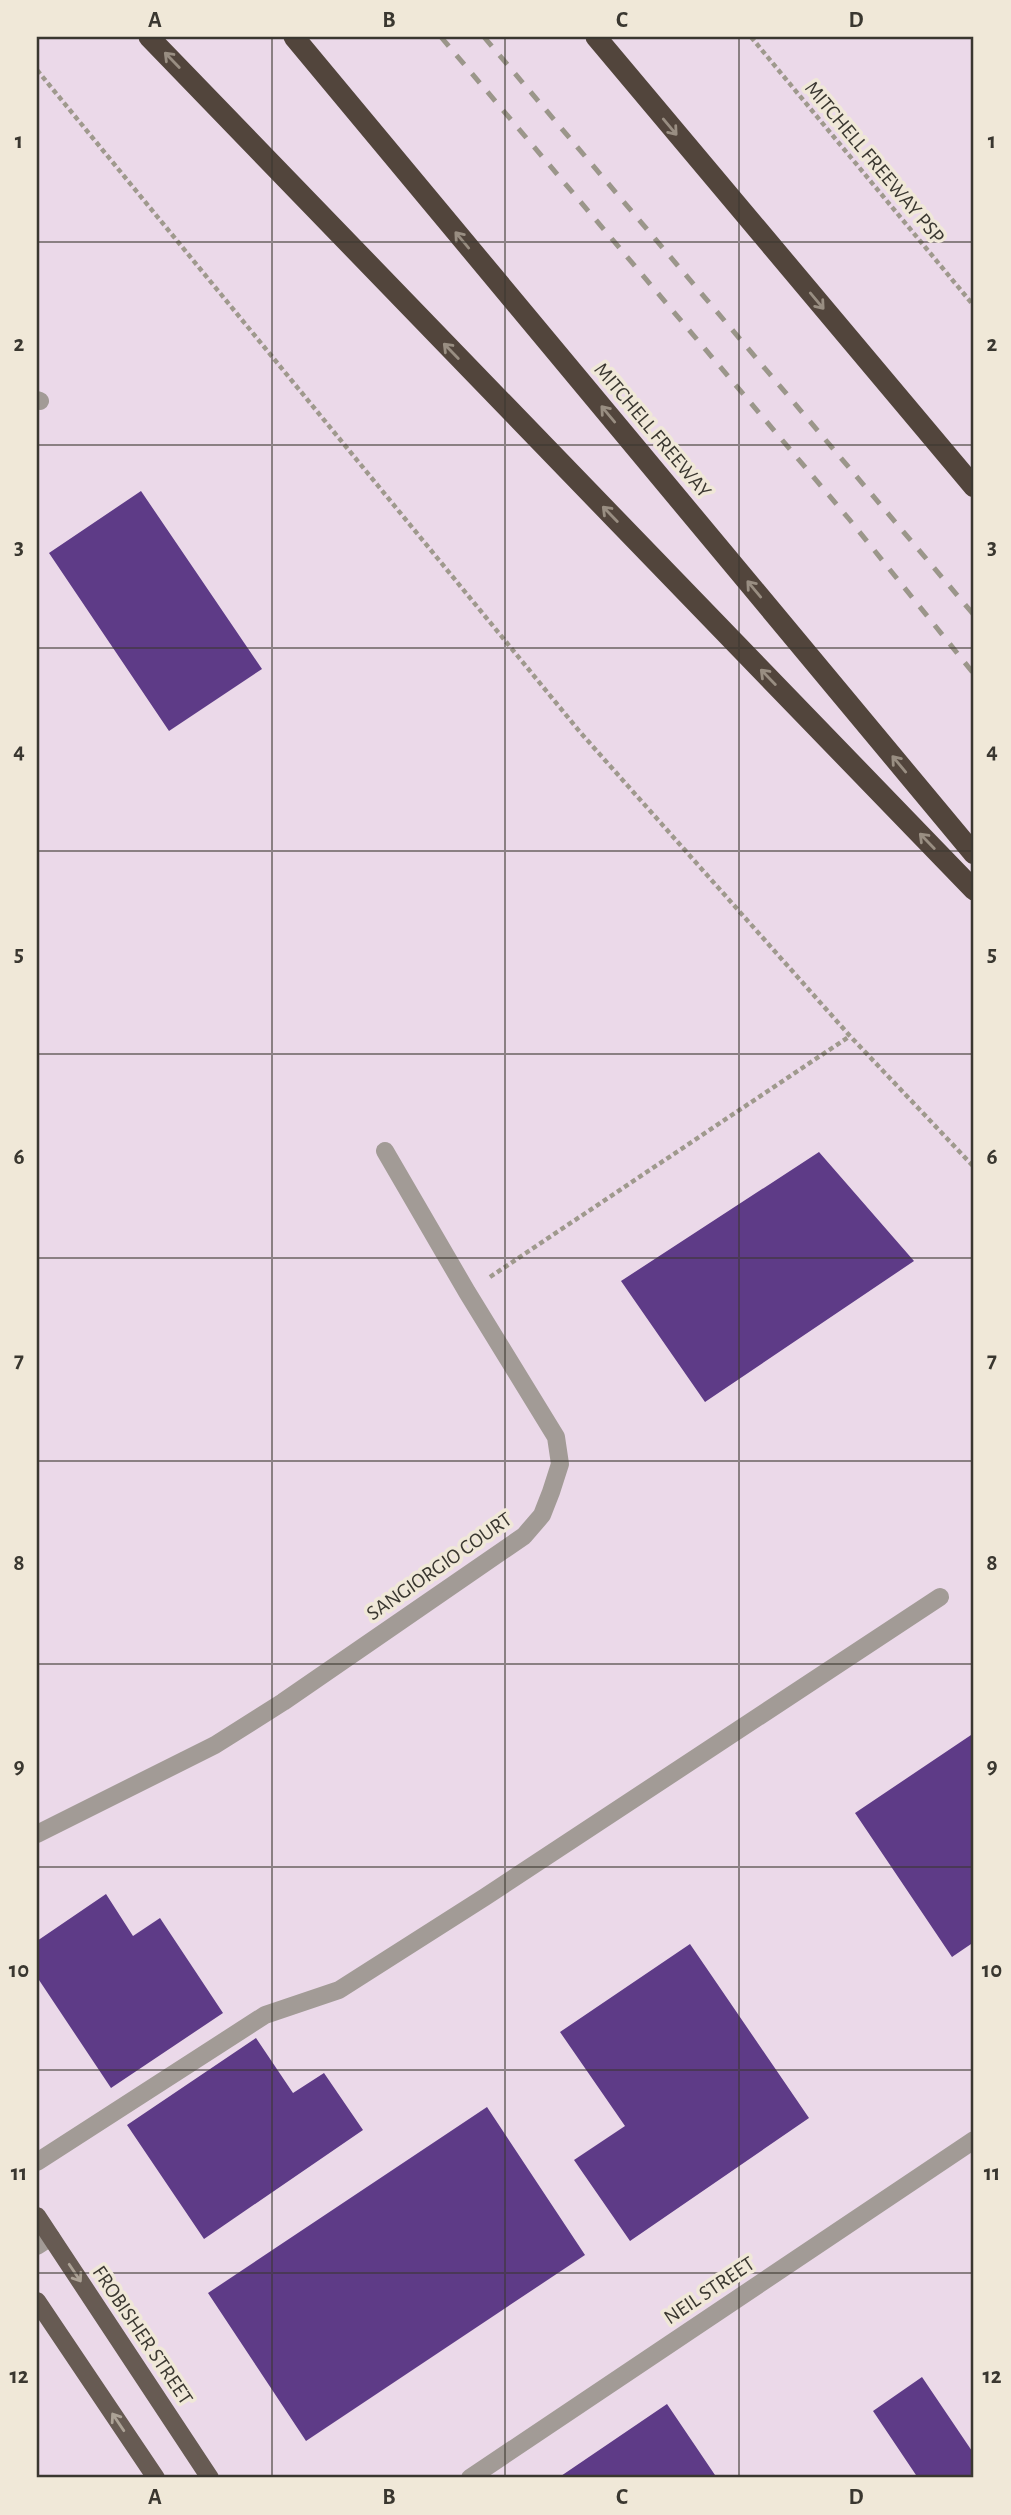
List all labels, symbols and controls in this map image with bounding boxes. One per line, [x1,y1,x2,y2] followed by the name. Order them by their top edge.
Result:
[148,9,162,32] text: A
[382,9,396,32] text: B
[616,9,628,32] text: C
[848,9,864,32] text: D
[163,52,180,69] one-way arrow
[801,77,948,247] street label: MITCHELL FREEWAY PSP
[662,118,678,136] one-way arrow
[15,130,23,153] text: 1
[988,130,996,153] text: 1
[455,231,470,249] one-way arrow
[809,292,825,310] one-way arrow
[14,333,25,356] text: 2
[987,333,998,356] text: 2
[443,343,460,360] one-way arrow
[590,359,715,502] street label: MITCHELL FREEWAY
[600,406,616,424] one-way arrow
[601,506,618,523] one-way arrow
[14,536,24,559] text: 3
[987,536,997,559] text: 3
[746,581,761,599] one-way arrow
[760,669,777,686] one-way arrow
[13,740,25,763] text: 4
[986,740,998,763] text: 4
[891,755,907,773] one-way arrow
[918,832,935,849] one-way arrow
[14,943,24,966] text: 5
[987,943,997,966] text: 5
[13,1146,25,1169] text: 6
[986,1146,998,1169] text: 6
[14,1349,24,1372] text: 7
[987,1349,997,1372] text: 7
[363,1509,516,1624] street label: SANGIORGIO COURT
[13,1552,25,1575] text: 8
[986,1552,998,1575] text: 8
[13,1755,25,1778] text: 9
[986,1755,998,1778] text: 9
[9,1959,29,1982] text: 10
[982,1959,1002,1982] text: 10
[11,2162,27,2185] text: 11
[984,2162,1000,2185] text: 11
[660,2253,758,2328] street label: NEIL STREET
[88,2262,197,2408] street label: FROBISHER STREET
[67,2263,82,2282] one-way arrow
[9,2365,29,2388] text: 12
[982,2365,1002,2388] text: 12
[111,2413,125,2432] one-way arrow
[148,2486,162,2509] text: A
[382,2486,396,2509] text: B
[616,2486,628,2509] text: C
[848,2486,864,2509] text: D

